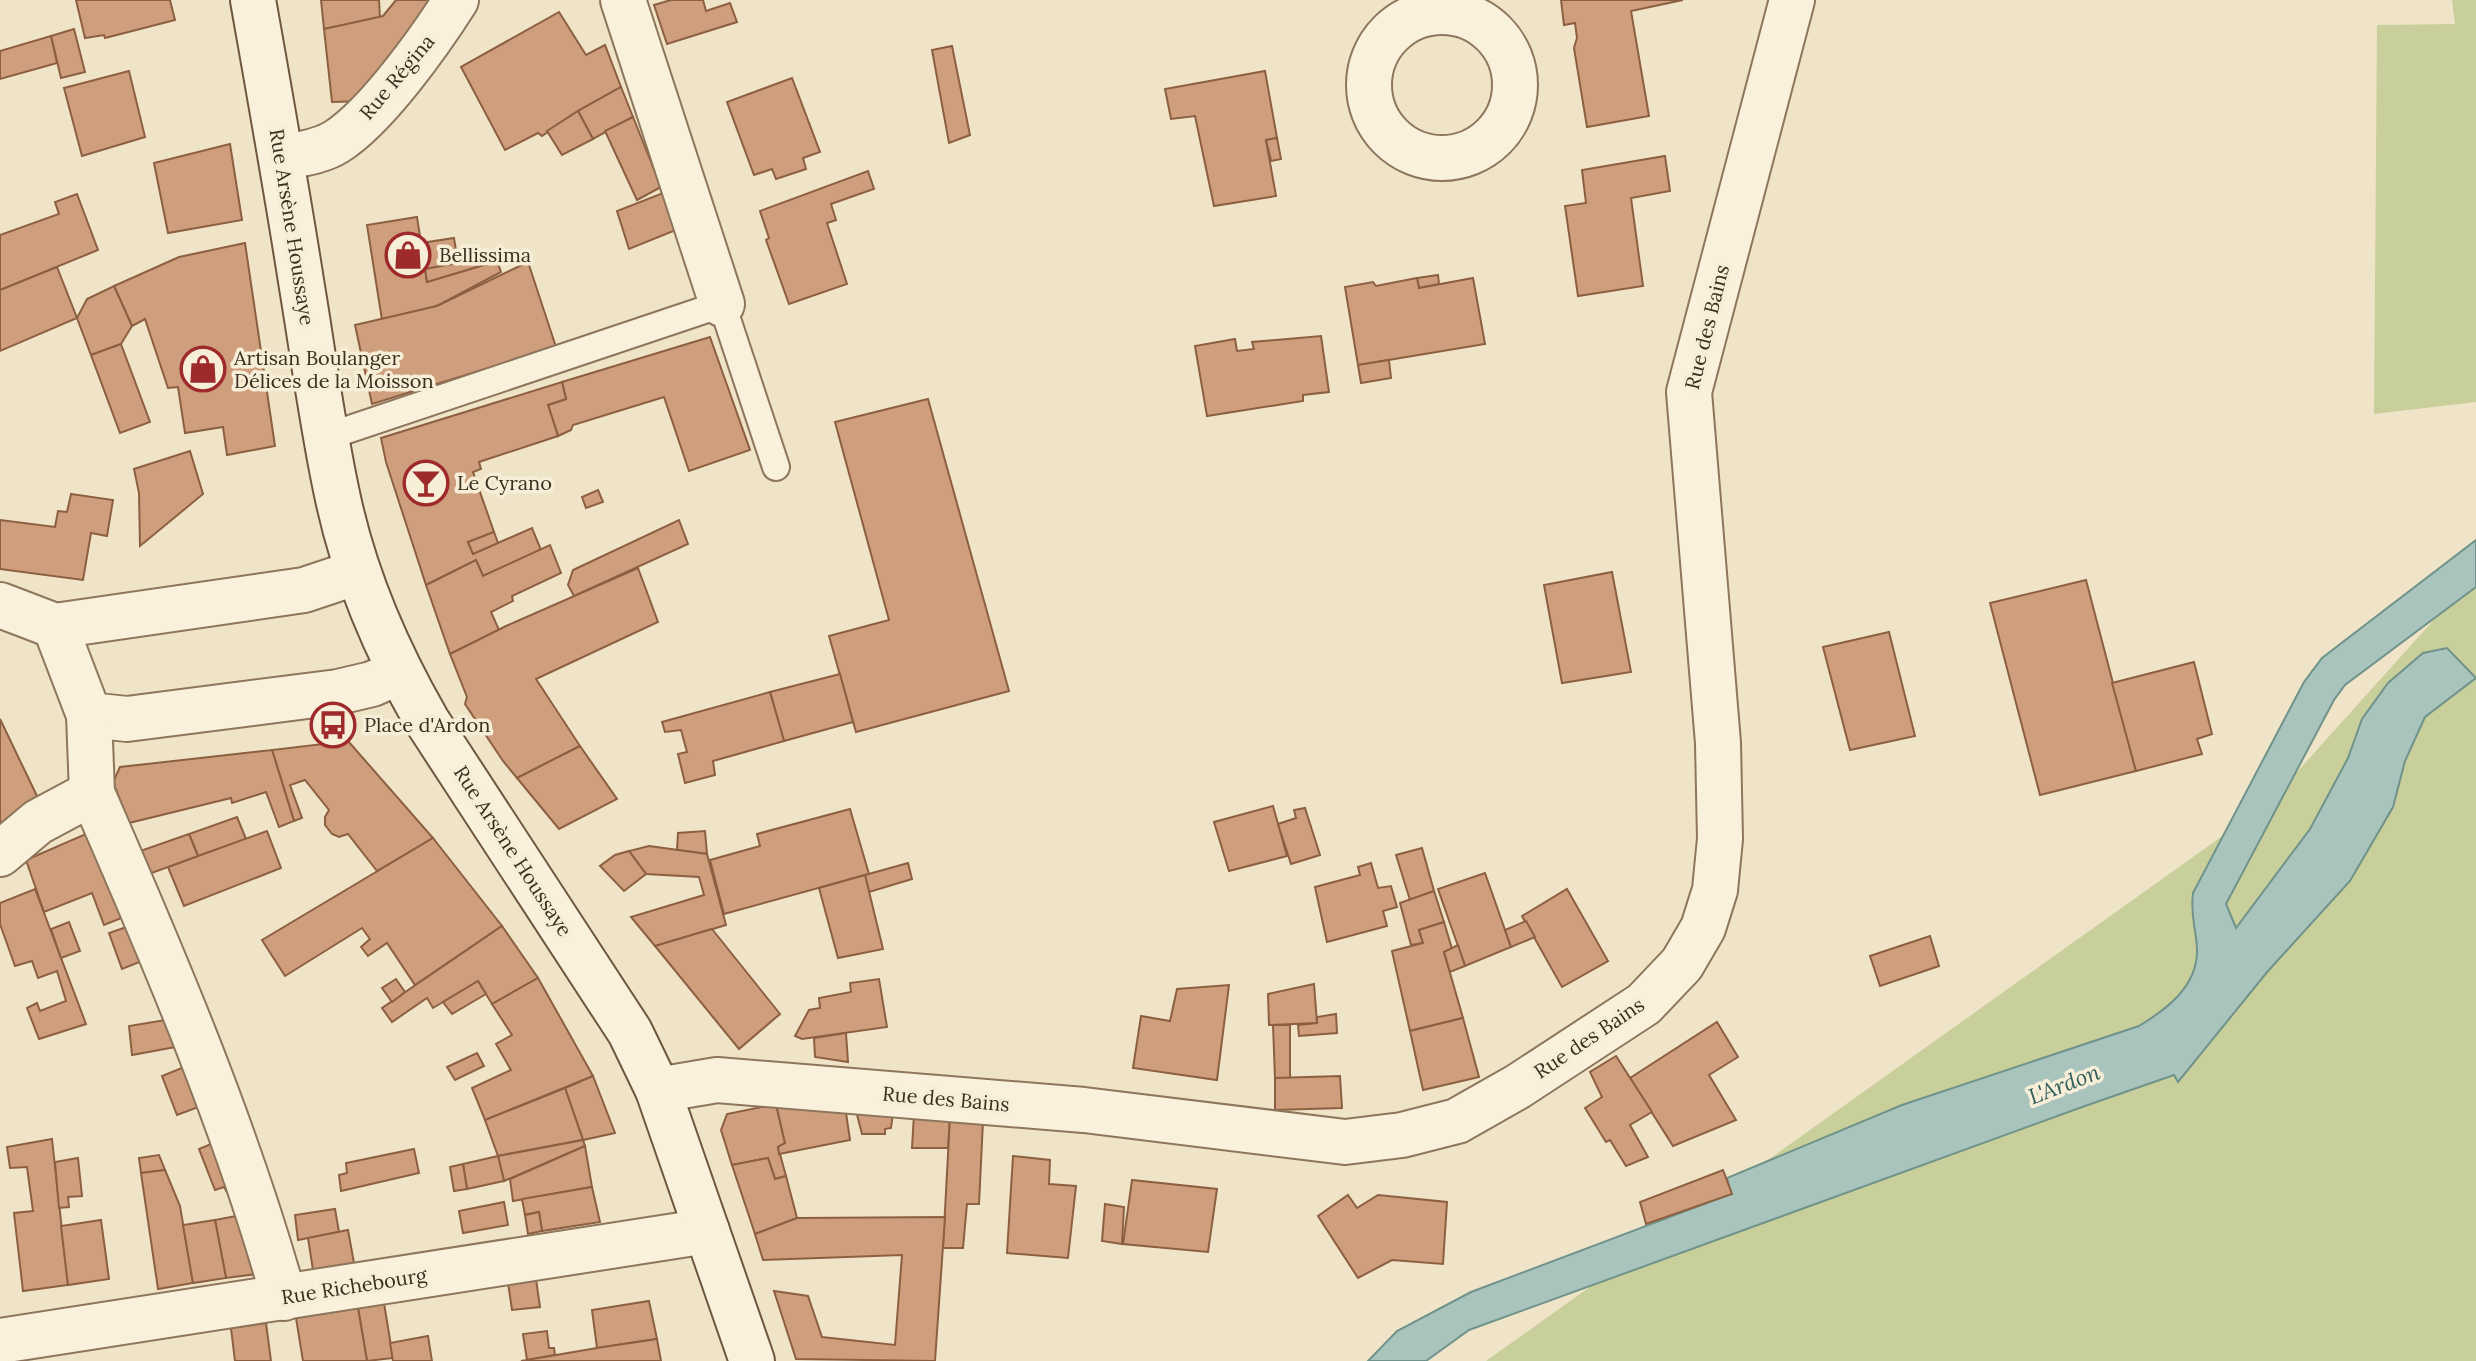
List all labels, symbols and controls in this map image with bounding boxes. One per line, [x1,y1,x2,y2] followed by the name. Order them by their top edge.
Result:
[354,29,439,124] street label: Rue Régina
[265,127,320,327] street label: Rue Arsène Houssaye
[384,231,432,279] shop icon: Bellissima
[439,242,531,267] place label: Bellissima
[1679,262,1734,392] street label: Rue des Bains
[179,345,227,393] shop icon: Artisan Boulanger Délices de la Moisson
[233,345,434,393] place label: Artisan Boulanger Délices de la Moisson
[402,459,450,507] bar icon: Le Cyrano
[457,470,552,495] place label: Le Cyrano
[309,701,357,749] bus stop icon: Place d'Ardon
[364,712,490,737] place label: Place d'Ardon
[449,761,578,941] street label: Rue Arsène Houssaye
[1529,992,1649,1084] street label: Rue des Bains
[2024,1057,2104,1110] water label: L'Ardon
[881,1080,1011,1117] street label: Rue des Bains
[279,1262,429,1309] street label: Rue Richebourg

